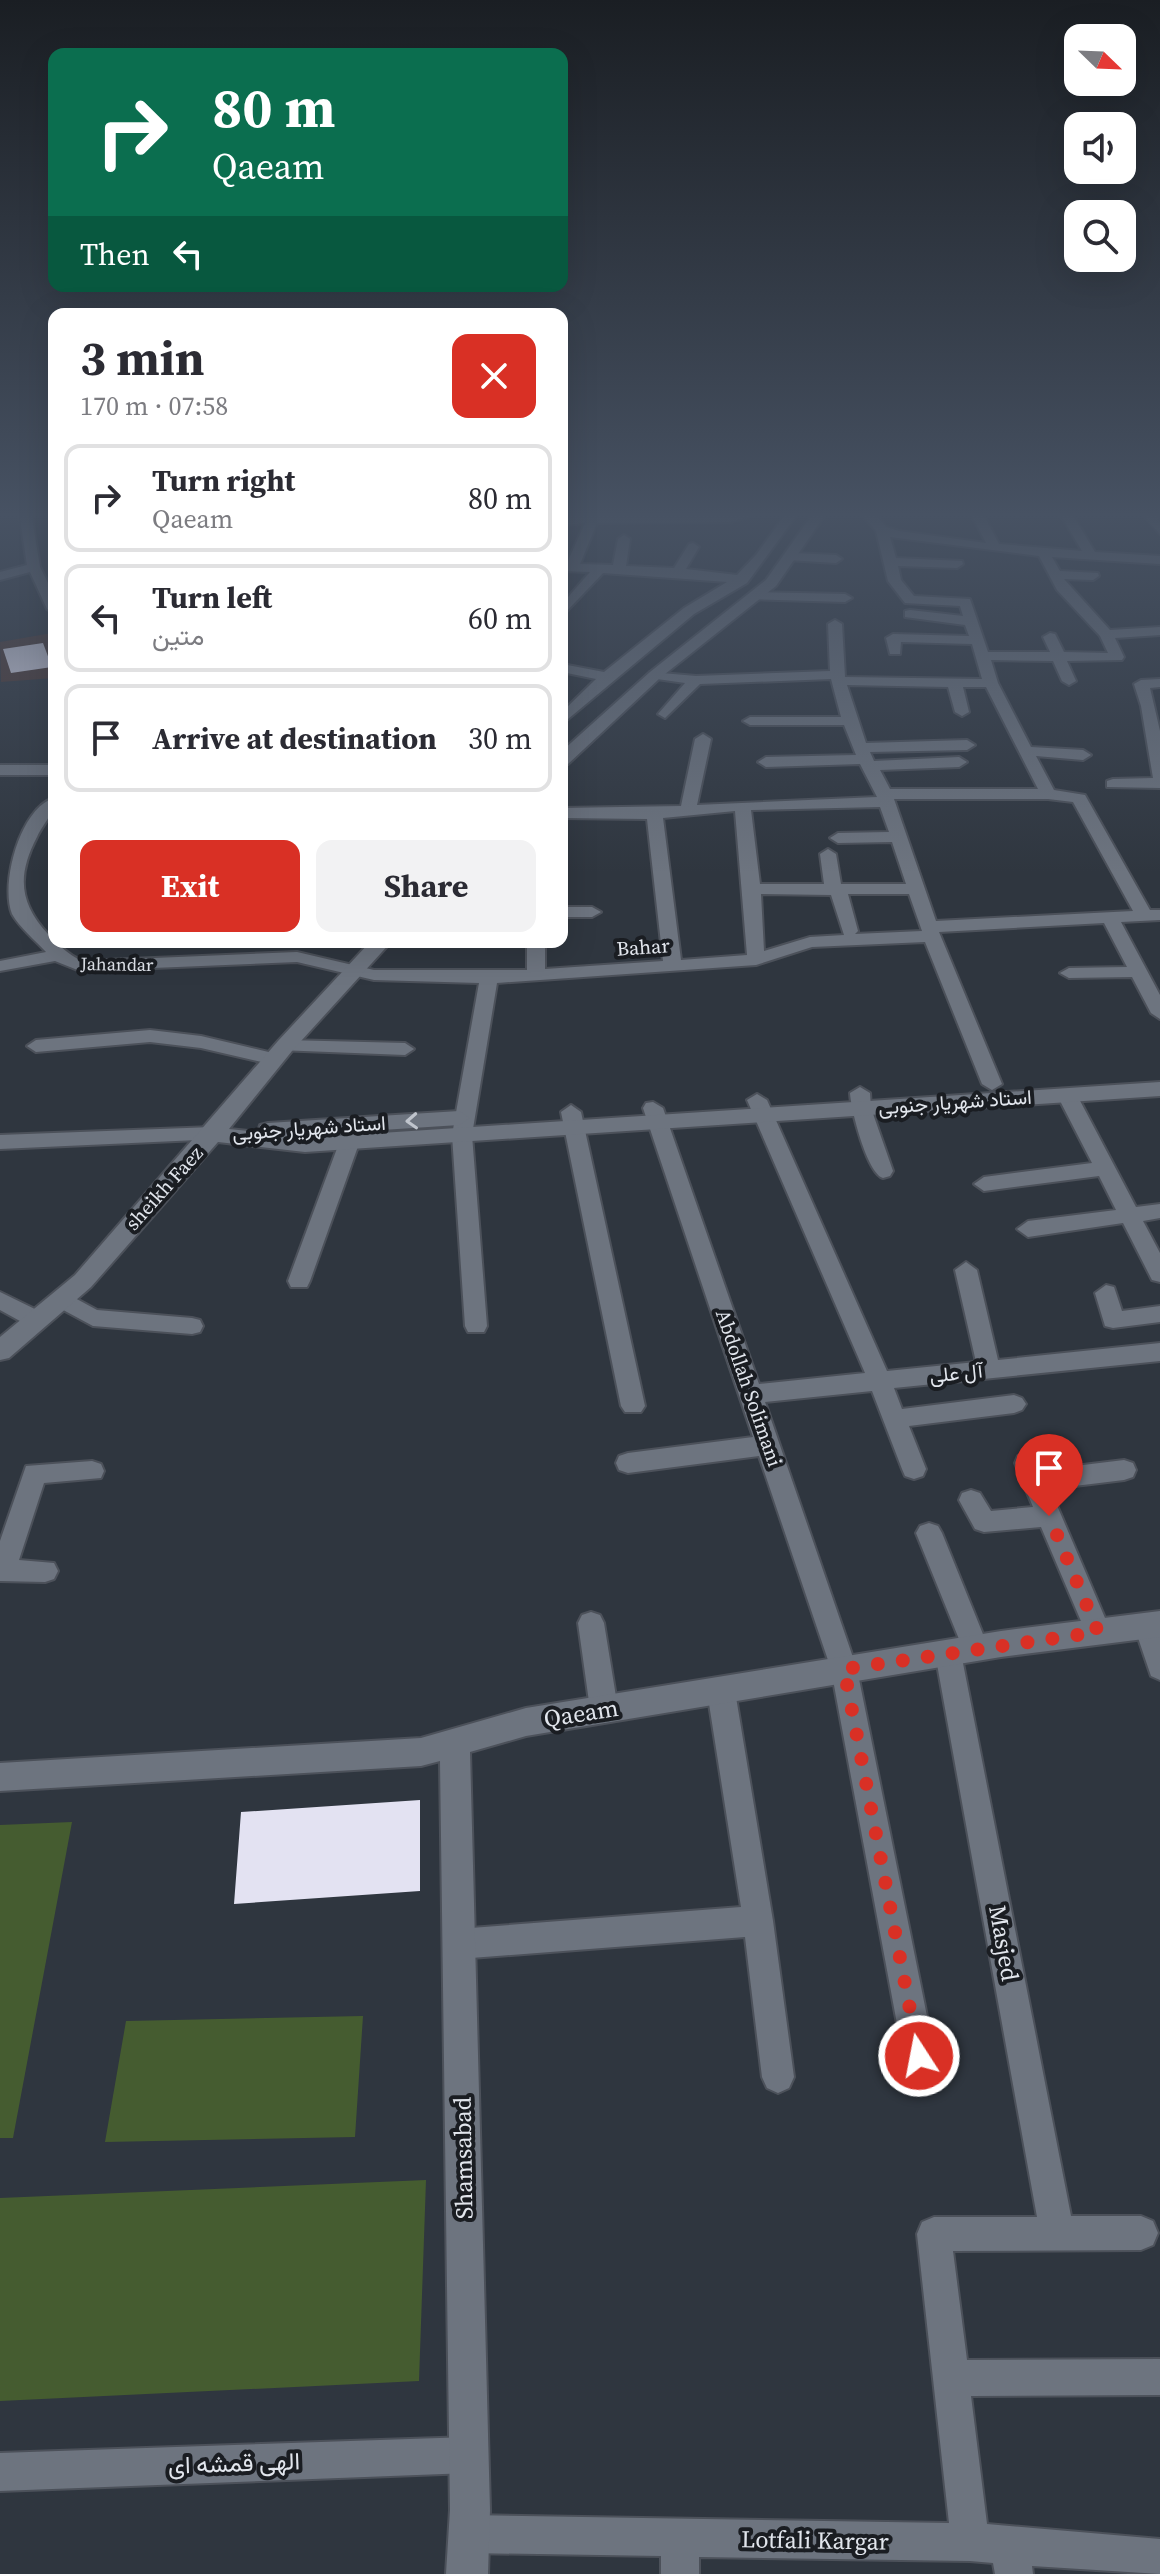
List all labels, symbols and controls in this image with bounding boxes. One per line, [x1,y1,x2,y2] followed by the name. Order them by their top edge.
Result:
[1064,24,1136,96] north arrow
[1064,24,1136,272] map controls
[212,69,335,146] text: 80 m
[80,80,184,184] icon: right
[1064,112,1136,184] button: sound
[212,142,324,191] text: Qaeam
[1064,200,1136,272] button: search
[166,232,210,276] icon: left
[80,234,150,275] text: Then
[80,325,205,391] text: 3 min
[452,334,536,418] button: close
[80,388,228,424] text: 170 m · 07:58
[152,460,295,501] text: Turn right
[84,476,128,520] icon: right
[468,478,532,519] text: 80 m
[152,501,233,537] text: Qaeam
[152,577,272,618] text: Turn left
[84,596,128,640] icon: left
[468,598,532,639] text: 60 m
[152,618,204,654] text: متین
[84,716,128,760] icon: arrive
[152,718,437,759] text: Arrive at destination
[468,718,532,759] text: 30 m
[80,840,300,932] button: Exit
[316,840,536,932] button: Share
[615,931,671,963] street label: Bahar
[79,951,154,977] street label: Jahandar
[877,1083,1033,1121] street label: استاد شهریار جنوبی
[231,1109,387,1147] street label: استاد شهریار جنوبی
[405,1112,418,1129] one-way arrow
[119,1140,209,1236] street label: sheikh Faez
[709,1306,789,1470] street label: Abdollah Solimani
[928,1356,985,1390] street label: آل علی
[1015,1434,1083,1516] pin
[1027,1446,1071,1490] icon: arrive
[541,1691,621,1735] street label: Qaeam
[981,1903,1027,1984] street label: Masjed
[877,2014,961,2098] position arrow
[445,2096,481,2220] street label: Shamsabad
[167,2444,301,2482] street label: الهی قمشه ای
[741,2522,889,2558] street label: Lotfali Kargar

